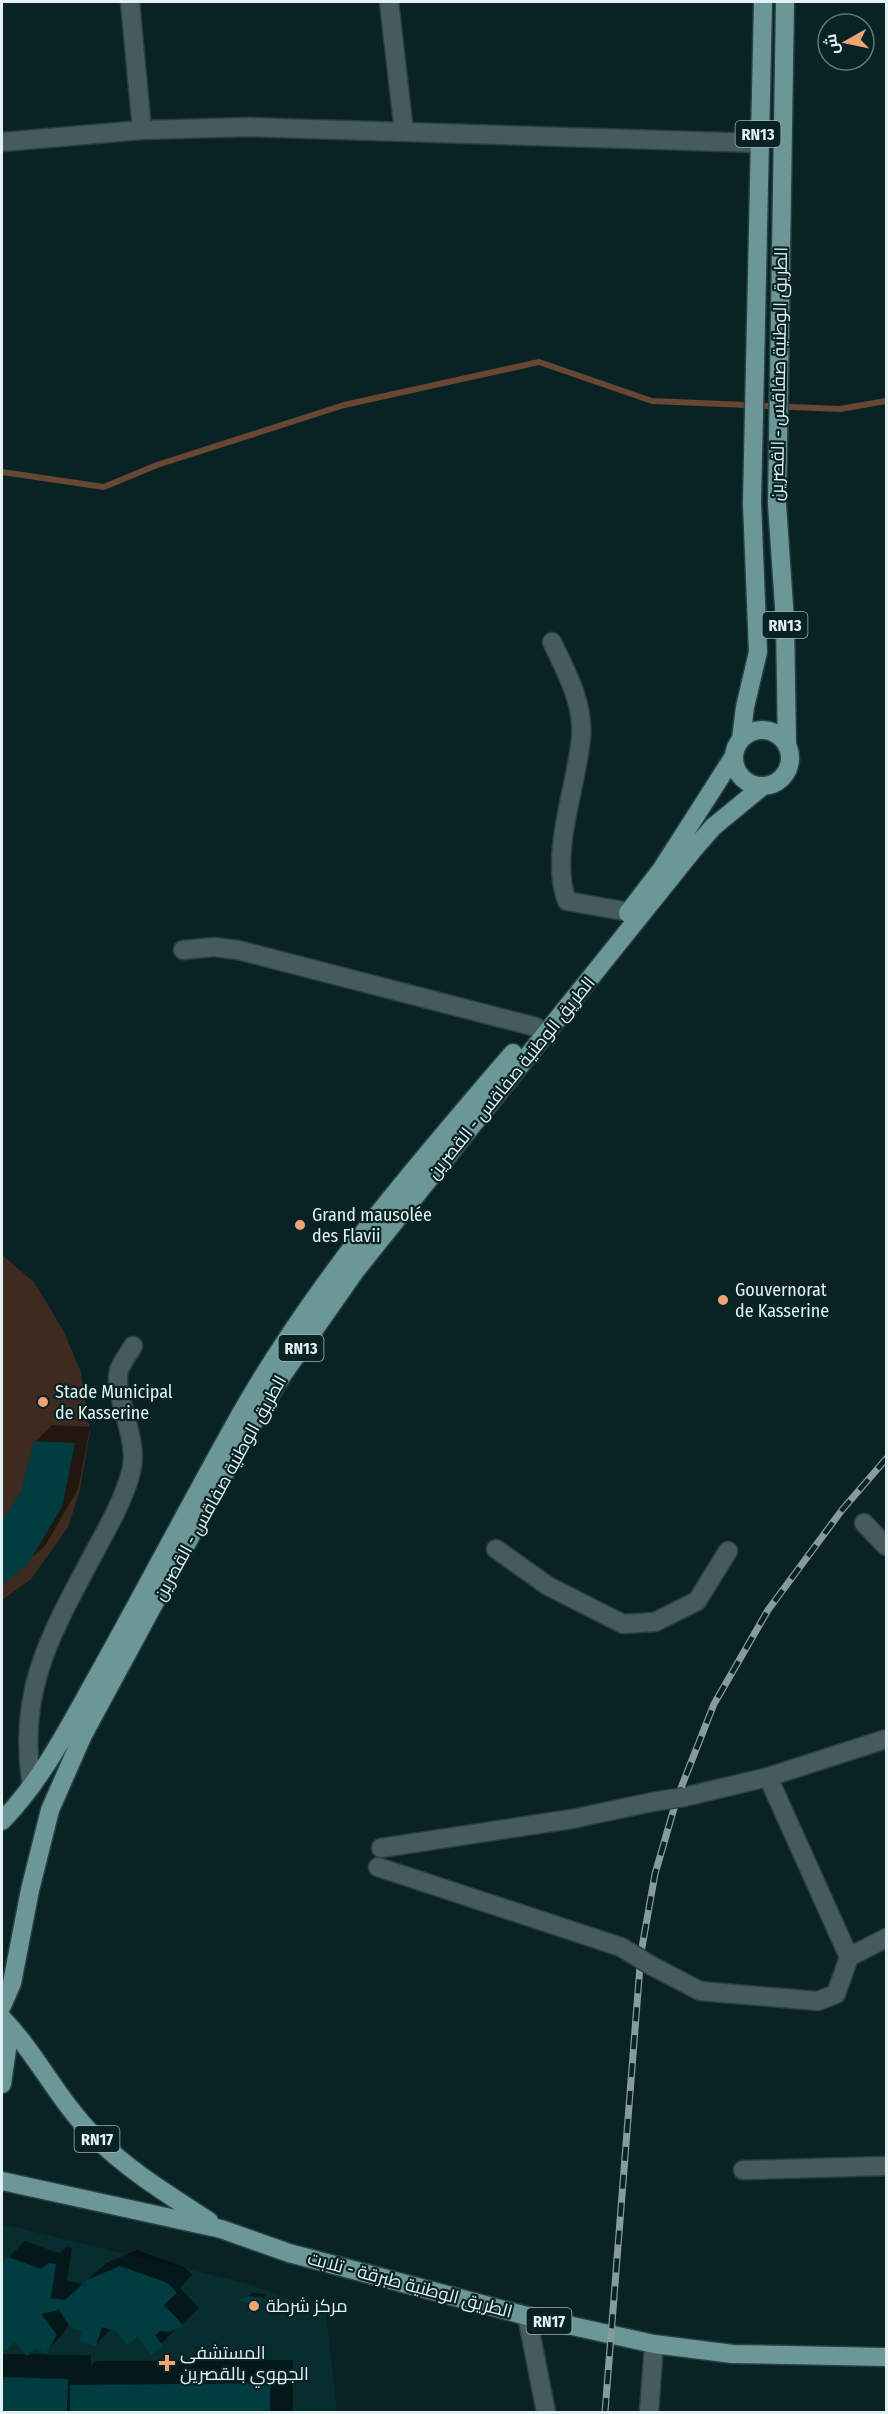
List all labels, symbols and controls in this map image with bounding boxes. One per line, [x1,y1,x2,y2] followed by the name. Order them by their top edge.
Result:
[816,12,876,72] north arrow
[821,33,843,56] text: ش
[736,121,780,147] road number: RN13
[766,247,793,501] street label: الطريق الوطنية صفاقس - القصرين
[762,612,808,638] road number: RN13
[422,972,600,1184] street label: الطريق الوطنية صفاقس - القصرين
[312,1204,432,1247] place label: Grand mausolée des Flavii
[293,1218,307,1232] marker: Grand mausolée des Flavii
[735,1279,829,1322] place label: Gouvernorat de Kasserine
[716,1293,730,1307] marker: Gouvernorat de Kasserine
[278,1335,324,1361] road number: RN13
[149,1371,292,1605] street label: الطريق الوطنية صفاقس - القصرين
[55,1381,173,1424] place label: Stade Municipal de Kasserine
[36,1395,50,1409] marker: Stade Municipal de Kasserine
[74,2126,120,2152] road number: RN17
[305,2247,515,2324] street label: الطريق الوطنية طبرقة - تلابت
[266,2295,348,2317] place label: مركز شرطة
[247,2299,261,2313] marker: مركز شرطة
[526,2308,572,2334] road number: RN17
[180,2342,309,2388] place label: المستشفى الجهوي بالقصرين
[158,2354,176,2372] marker: المستشفى الجهوي بالقصرين

